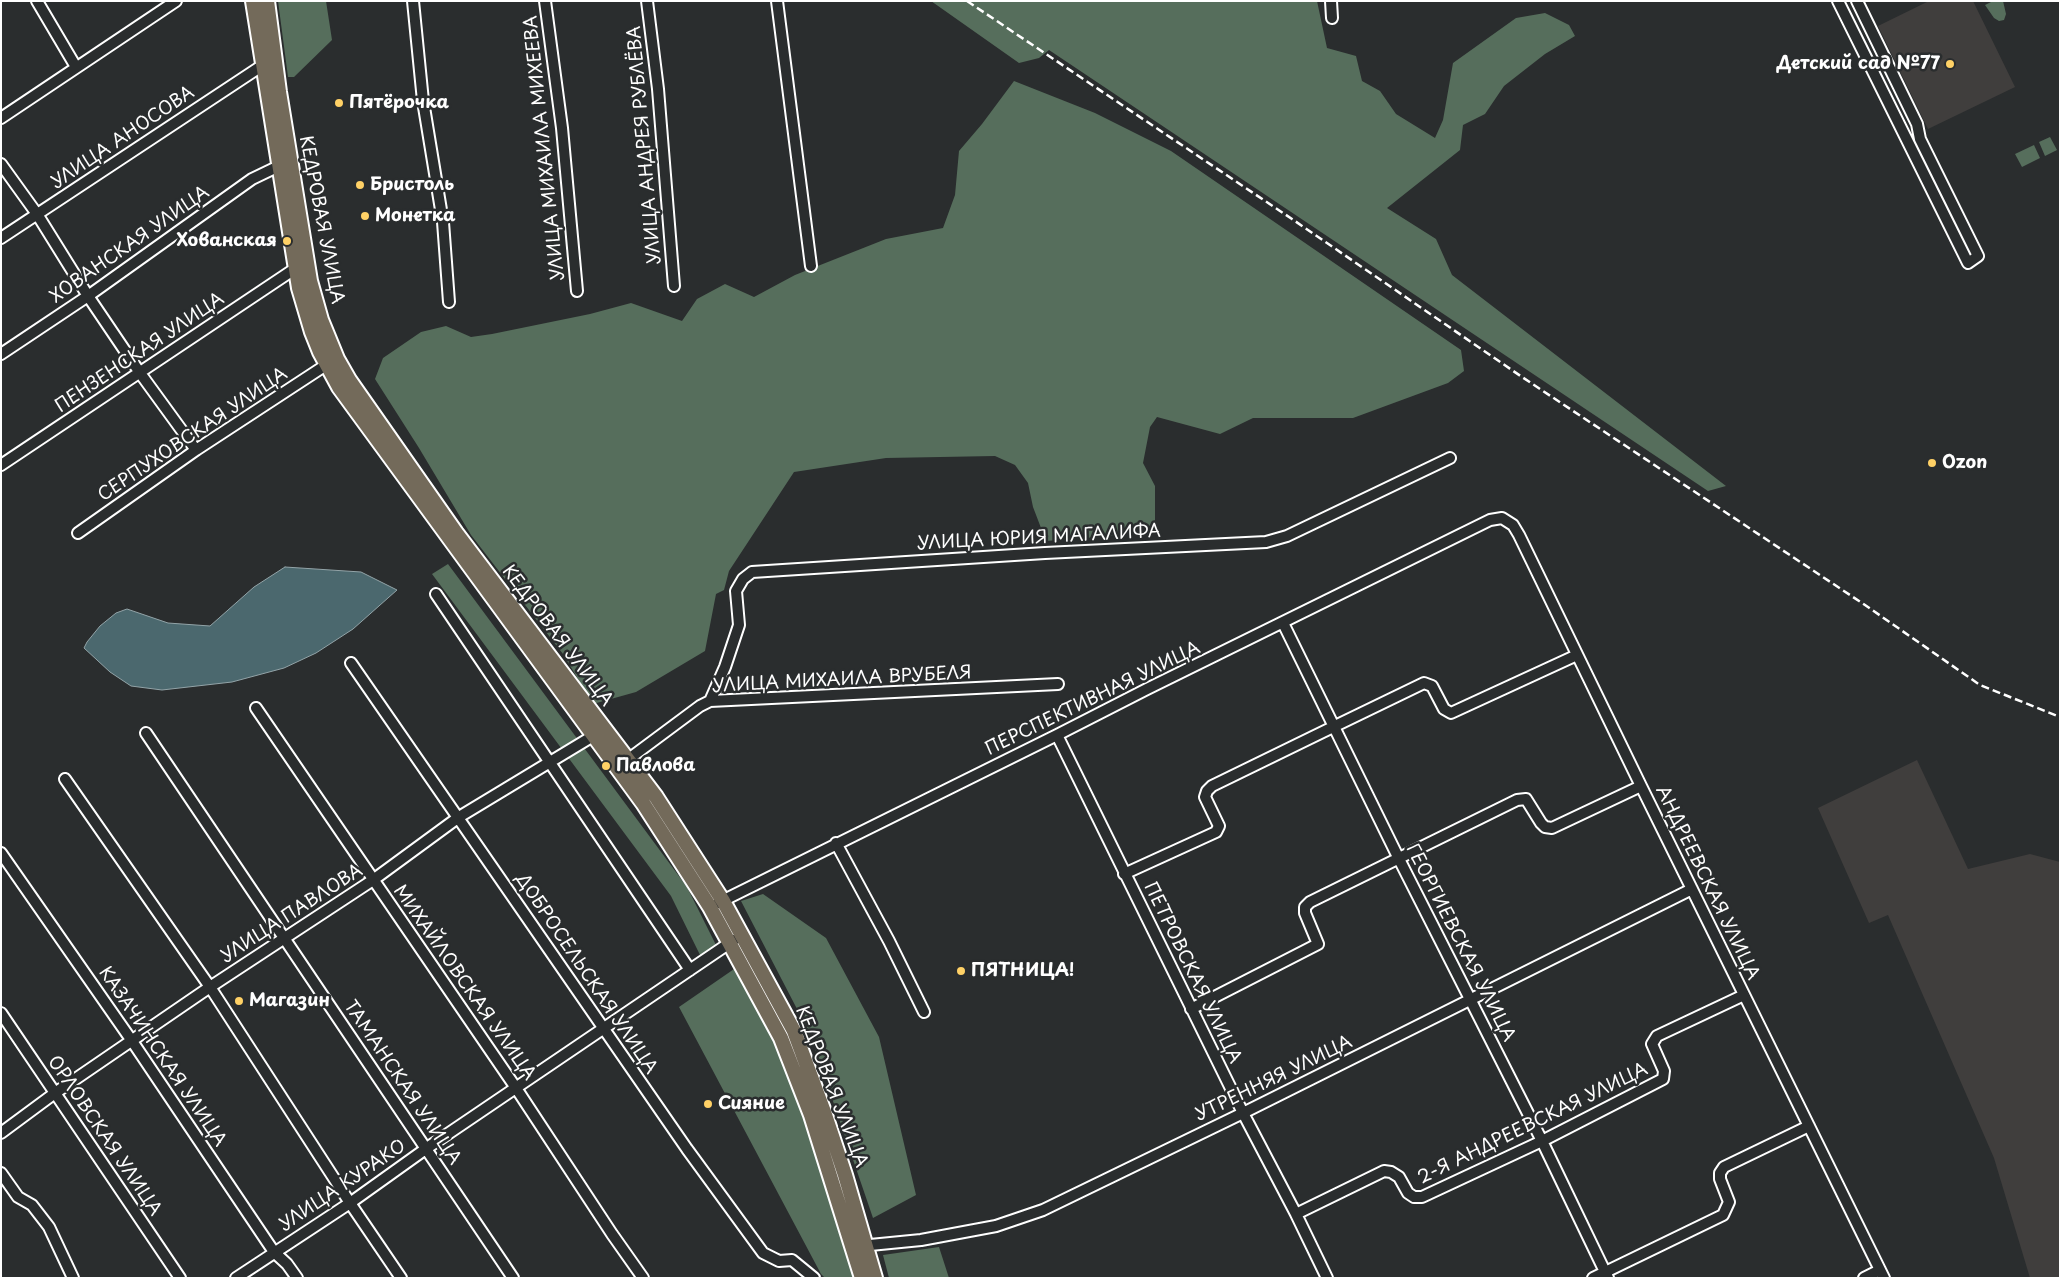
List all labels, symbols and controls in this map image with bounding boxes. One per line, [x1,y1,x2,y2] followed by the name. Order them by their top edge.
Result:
[520,15,570,281] street label: УЛИЦА МИХАИЛА МИХЕЕВА
[624,25,666,265] street label: УЛИЦА АНДРЕЯ РУБЛЁВА
[1777,53,1940,75] place label: Детский сад №77
[1944,58,1956,70] marker: Детский сад №77
[47,82,199,194] street label: УЛИЦА АНОСОВА
[349,92,449,114] place label: Пятёрочка
[333,97,345,109] marker: Пятёрочка
[294,134,348,306] street label: КЕДРОВАЯ УЛИЦА
[370,174,454,196] place label: Бристоль
[354,179,366,191] marker: Бристоль
[46,182,214,308] street label: ХОВАНСКАЯ УЛИЦА
[375,205,456,227] place label: Монетка
[359,210,371,222] marker: Монетка
[177,230,277,252] place label: Хованская
[281,235,293,247] marker: Хованская
[52,288,228,418] street label: ПЕНЗЕНСКАЯ УЛИЦА
[94,363,292,507] street label: СЕРПУХОВСКАЯ УЛИЦА
[1942,452,1987,474] place label: Ozon
[1926,457,1938,469] marker: Ozon
[917,521,1161,555] street label: УЛИЦА ЮРИЯ МАГАЛИФА
[497,561,617,711] street label: КЕДРОВАЯ УЛИЦА
[982,638,1204,760] street label: ПЕРСПЕКТИВНАЯ УЛИЦА
[712,662,972,698] street label: УЛИЦА МИХАИЛА ВРУБЕЛЯ
[616,755,695,777] place label: Павлова
[600,760,612,772] marker: Павлова
[1650,782,1764,984] street label: АНДРЕЕВСКАЯ УЛИЦА
[1401,841,1519,1045] street label: ГЕОРГИЕВСКАЯ УЛИЦА
[217,860,367,968] street label: УЛИЦА ПАВЛОВА
[511,870,661,1078] street label: ДОБРОСЕЛЬСКАЯ УЛИЦА
[1139,879,1245,1067] street label: ПЕТРОВСКАЯ УЛИЦА
[388,881,540,1085] street label: МИХАЙЛОВСКАЯ УЛИЦА
[971,960,1074,982] place label: ПЯТНИЦА!
[94,963,230,1151] street label: КАЗАЧИНСКАЯ УЛИЦА
[955,965,967,977] marker: ПЯТНИЦА!
[249,990,330,1012] place label: Магазин
[233,995,245,1007] marker: Магазин
[339,997,465,1169] street label: ТАМАНСКАЯ УЛИЦА
[790,1003,872,1171] street label: КЕДРОВАЯ УЛИЦА
[1192,1032,1356,1126] street label: УТРЕННЯЯ УЛИЦА
[42,1052,166,1220] street label: ОРЛОВСКАЯ УЛИЦА
[1415,1059,1651,1189] street label: 2-Я АНДРЕЕВСКАЯ УЛИЦА
[718,1093,785,1115] place label: Сияние
[702,1098,714,1110] marker: Сияние
[276,1136,410,1236] street label: УЛИЦА КУРАКО

